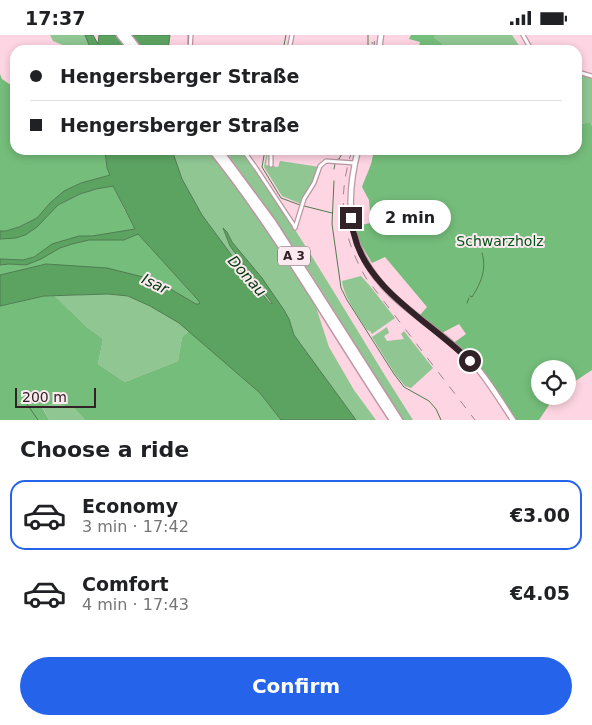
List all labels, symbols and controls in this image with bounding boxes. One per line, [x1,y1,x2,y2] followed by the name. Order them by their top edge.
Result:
[25,7,85,29] text: 17:37
[60,65,299,87] text: Hengersberger Straße
[60,114,299,136] text: Hengersberger Straße
[368,201,451,235] callout: 2 min
[340,207,362,229] route end
[385,208,435,227] text: 2 min
[456,233,544,249] park label: Schwarzholz
[278,247,310,265] road number: A 3
[224,252,270,300] water label: Donau
[139,270,172,299] water label: Isar
[459,350,481,372] route start
[531,360,576,405] map controls
[531,360,576,405] button: locate
[15,385,96,408] scale bar
[22,389,67,405] text: 200 m
[20,437,189,462] text: Choose a ride
[22,493,67,538] icon: car
[82,495,178,517] text: Economy
[510,504,570,526] text: €3.00
[82,517,189,536] text: 3 min · 17:42
[22,571,67,616] icon: car
[82,573,169,595] text: Comfort
[510,582,570,604] text: €4.05
[82,595,189,614] text: 4 min · 17:43
[20,657,572,715] button: Confirm

